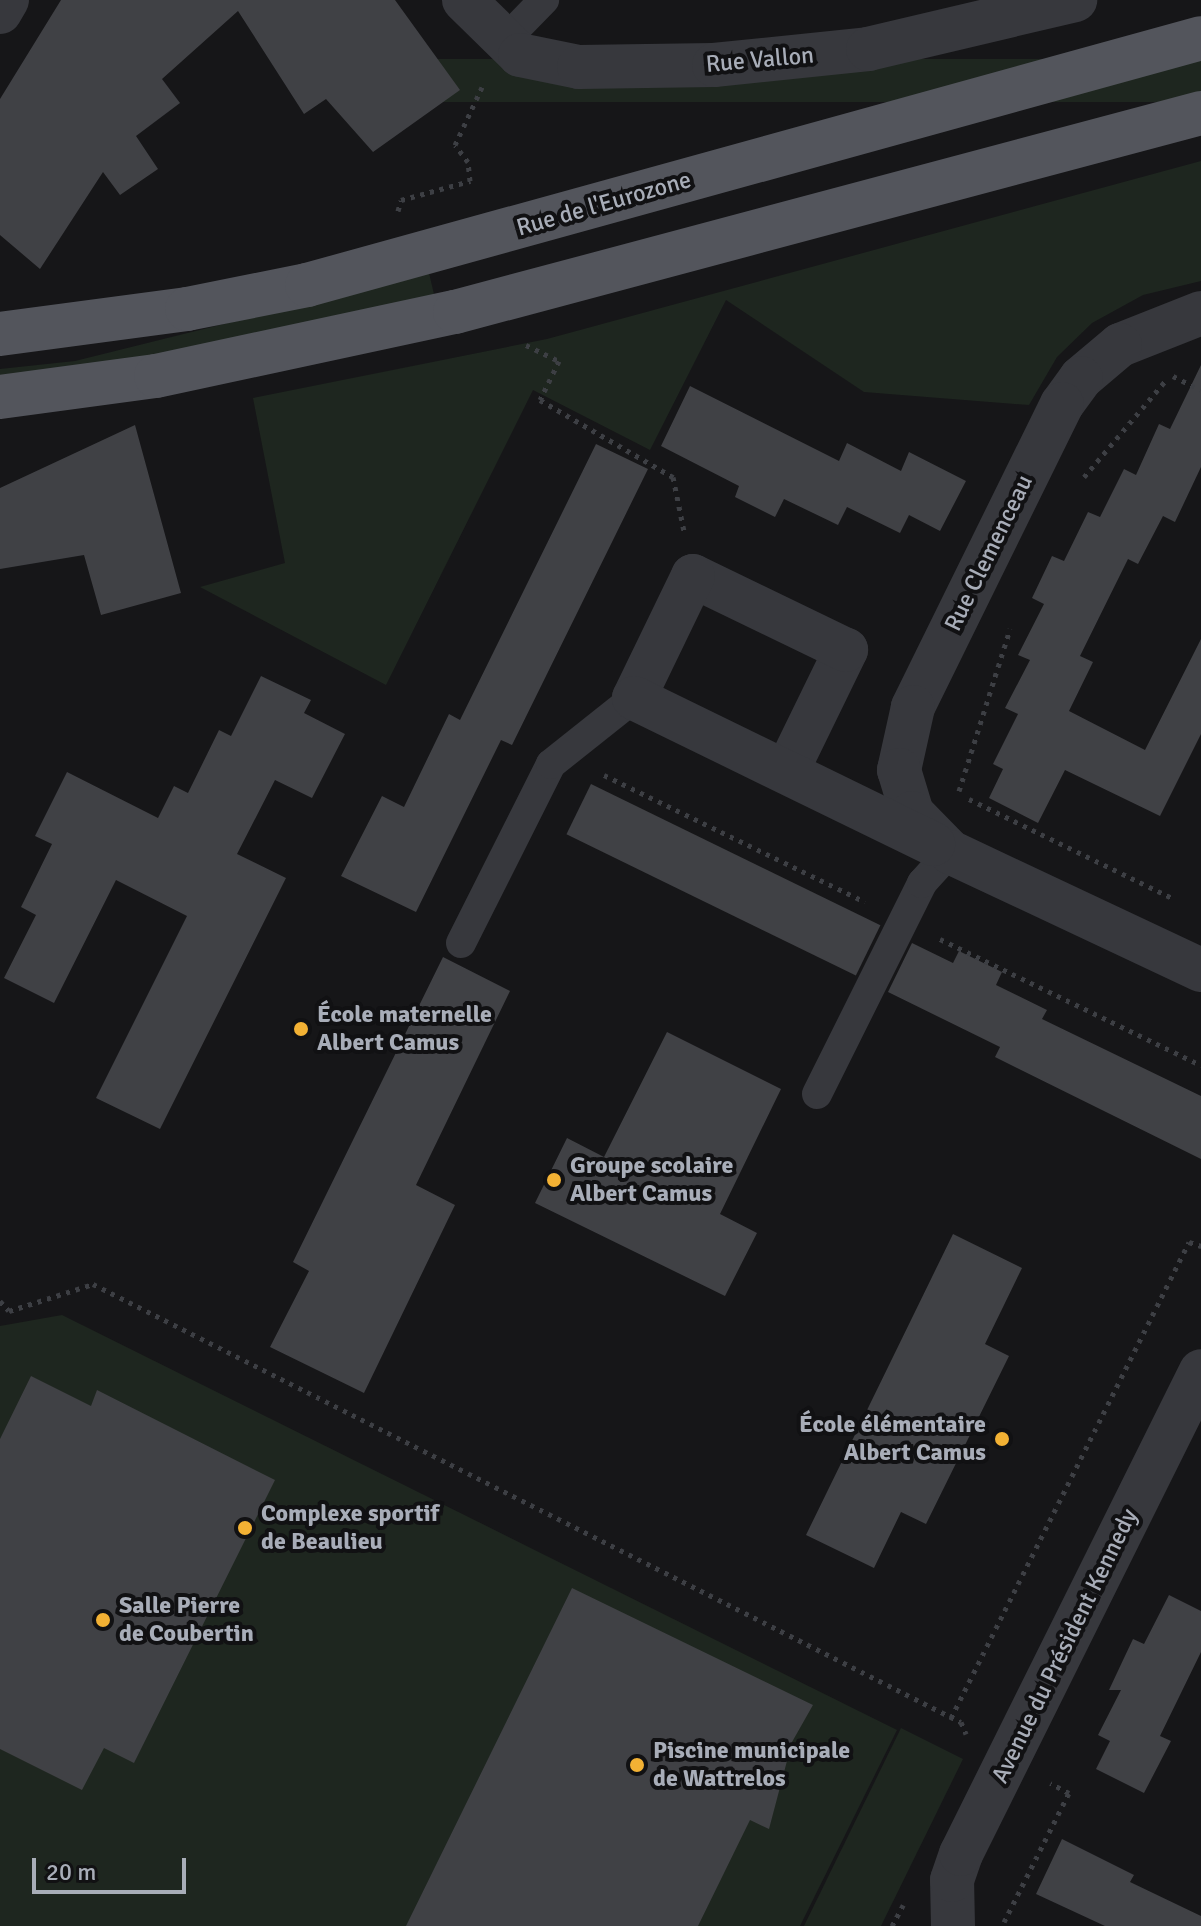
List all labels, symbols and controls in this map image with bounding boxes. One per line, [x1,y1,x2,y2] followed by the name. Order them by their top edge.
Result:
[705,41,815,79] street label: Rue Vallon
[513,165,695,243] street label: Rue de l'Eurozone
[939,470,1039,636] street label: Rue Clemenceau
[317,1001,492,1057] place label: École maternelle Albert Camus
[292,1020,310,1038] marker: École maternelle Albert Camus
[570,1152,733,1208] place label: Groupe scolaire Albert Camus
[545,1171,563,1189] marker: Groupe scolaire Albert Camus
[799,1411,986,1467] place label: École élémentaire Albert Camus
[993,1430,1011,1448] marker: École élémentaire Albert Camus
[261,1500,439,1556] place label: Complexe sportif de Beaulieu
[986,1504,1144,1788] street label: Avenue du Président Kennedy
[236,1519,254,1537] marker: Complexe sportif de Beaulieu
[119,1592,254,1648] place label: Salle Pierre de Coubertin
[94,1611,112,1629] marker: Salle Pierre de Coubertin
[653,1737,850,1793] place label: Piscine municipale de Wattrelos
[628,1756,646,1774] marker: Piscine municipale de Wattrelos
[36,1842,190,1892] scale bar
[46,1857,96,1887] text: 20 m

